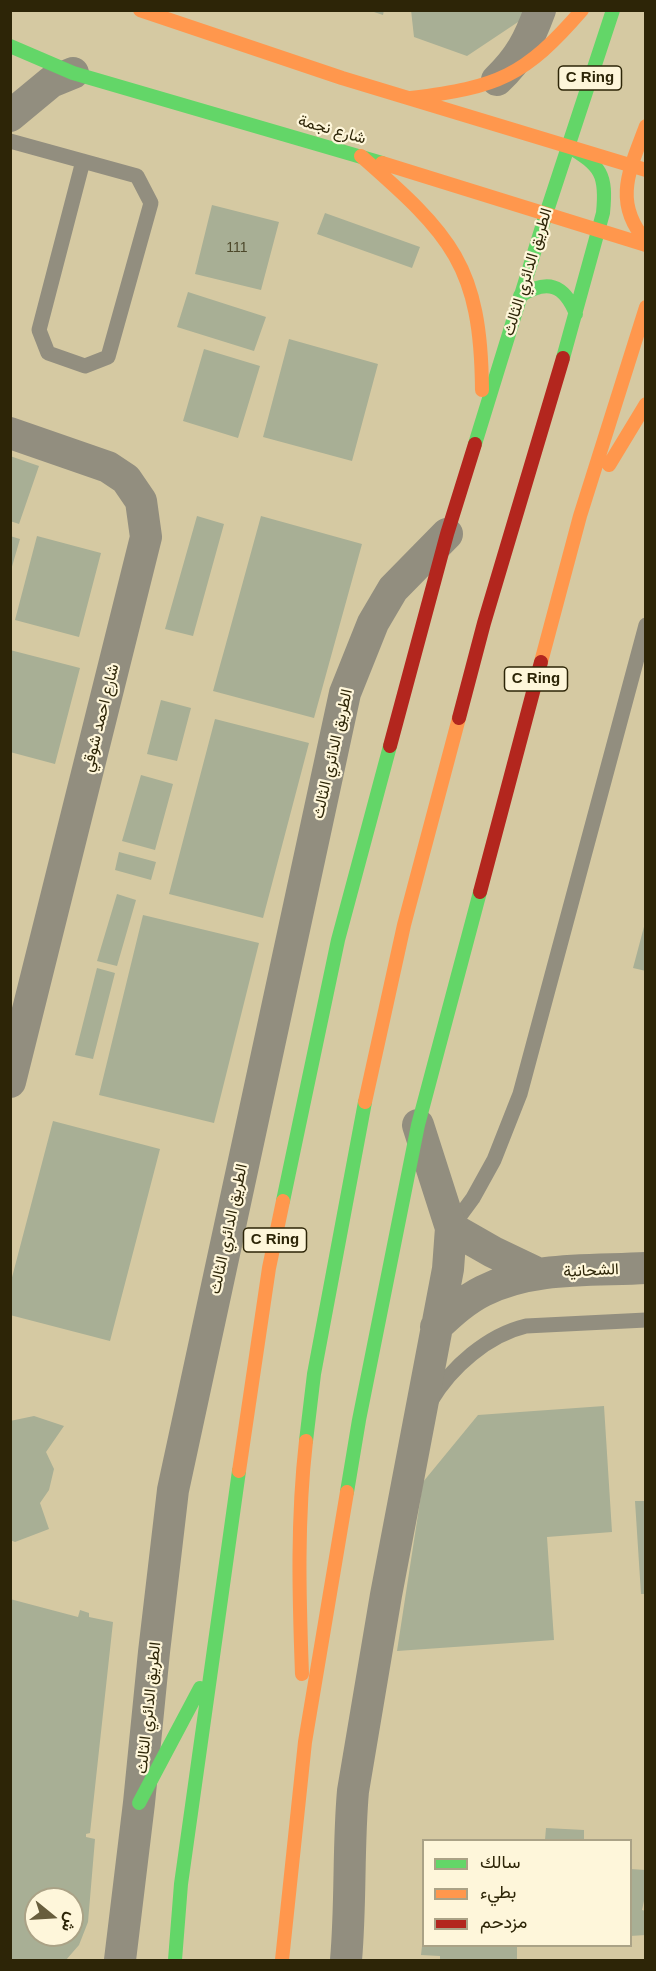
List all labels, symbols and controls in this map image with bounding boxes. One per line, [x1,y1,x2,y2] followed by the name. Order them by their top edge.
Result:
[558,66,622,90] road number: C Ring
[296,111,368,149] street label: شارع نجمة
[499,206,557,338] street label: الطريق الدائري الثالث
[226,240,248,256] house number: 111
[78,662,124,774] street label: شارع احمد شوقي
[504,667,568,691] road number: C Ring
[309,687,357,821] street label: الطريق الدائري الثالث
[206,1162,252,1296] street label: الطريق الدائري الثالث
[244,1228,306,1252] road number: C Ring
[563,1260,619,1282] street label: الشحانية
[133,1641,165,1775] street label: الطريق الدائري الثالث
[422,1839,632,1947] legend
[480,1852,520,1872] text: سالك
[480,1882,516,1902] text: بطيء
[24,1887,84,1947] north arrow
[59,1910,81,1934] text: ش
[480,1912,527,1932] text: مزدحم

